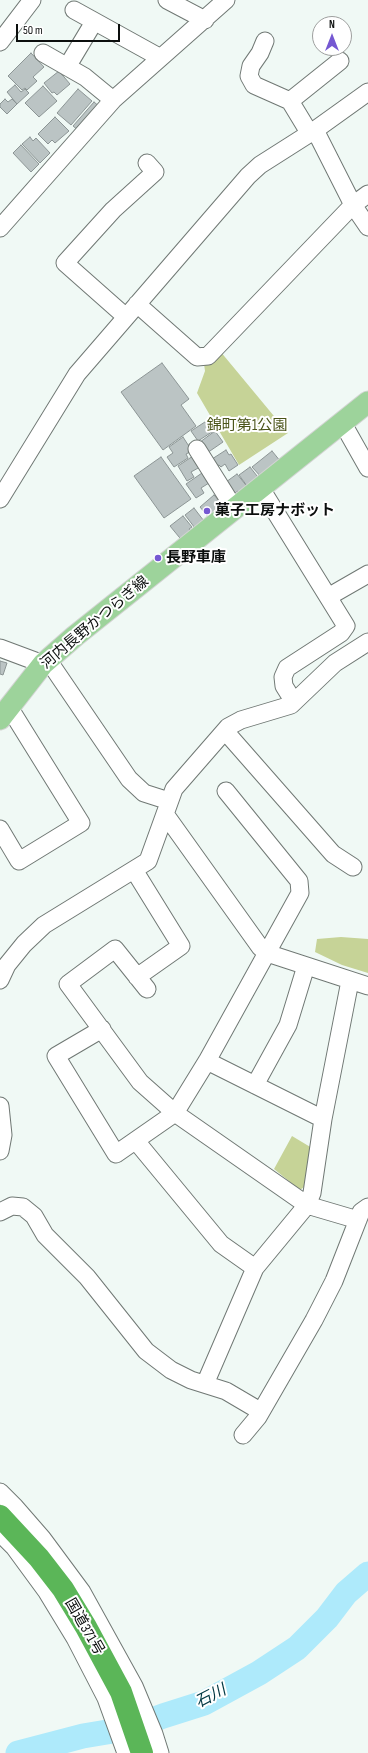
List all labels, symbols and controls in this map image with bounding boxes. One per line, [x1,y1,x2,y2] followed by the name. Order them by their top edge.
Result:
[18,16,122,42] scale bar
[312,16,352,56] north arrow
[329,18,335,31] text: N
[23,23,43,38] text: 50 m
[207,417,287,435] park label: 錦町第1公園
[215,502,335,520] place label: 菓子工房ナボット
[202,506,212,516] marker: 菓子工房ナボット
[166,549,226,567] place label: 長野車庫
[153,553,163,563] marker: 長野車庫
[38,573,152,673] street label: 河内長野かつらぎ線
[61,1595,107,1659] street label: 国道371号
[192,1681,230,1713] water label: 石川

